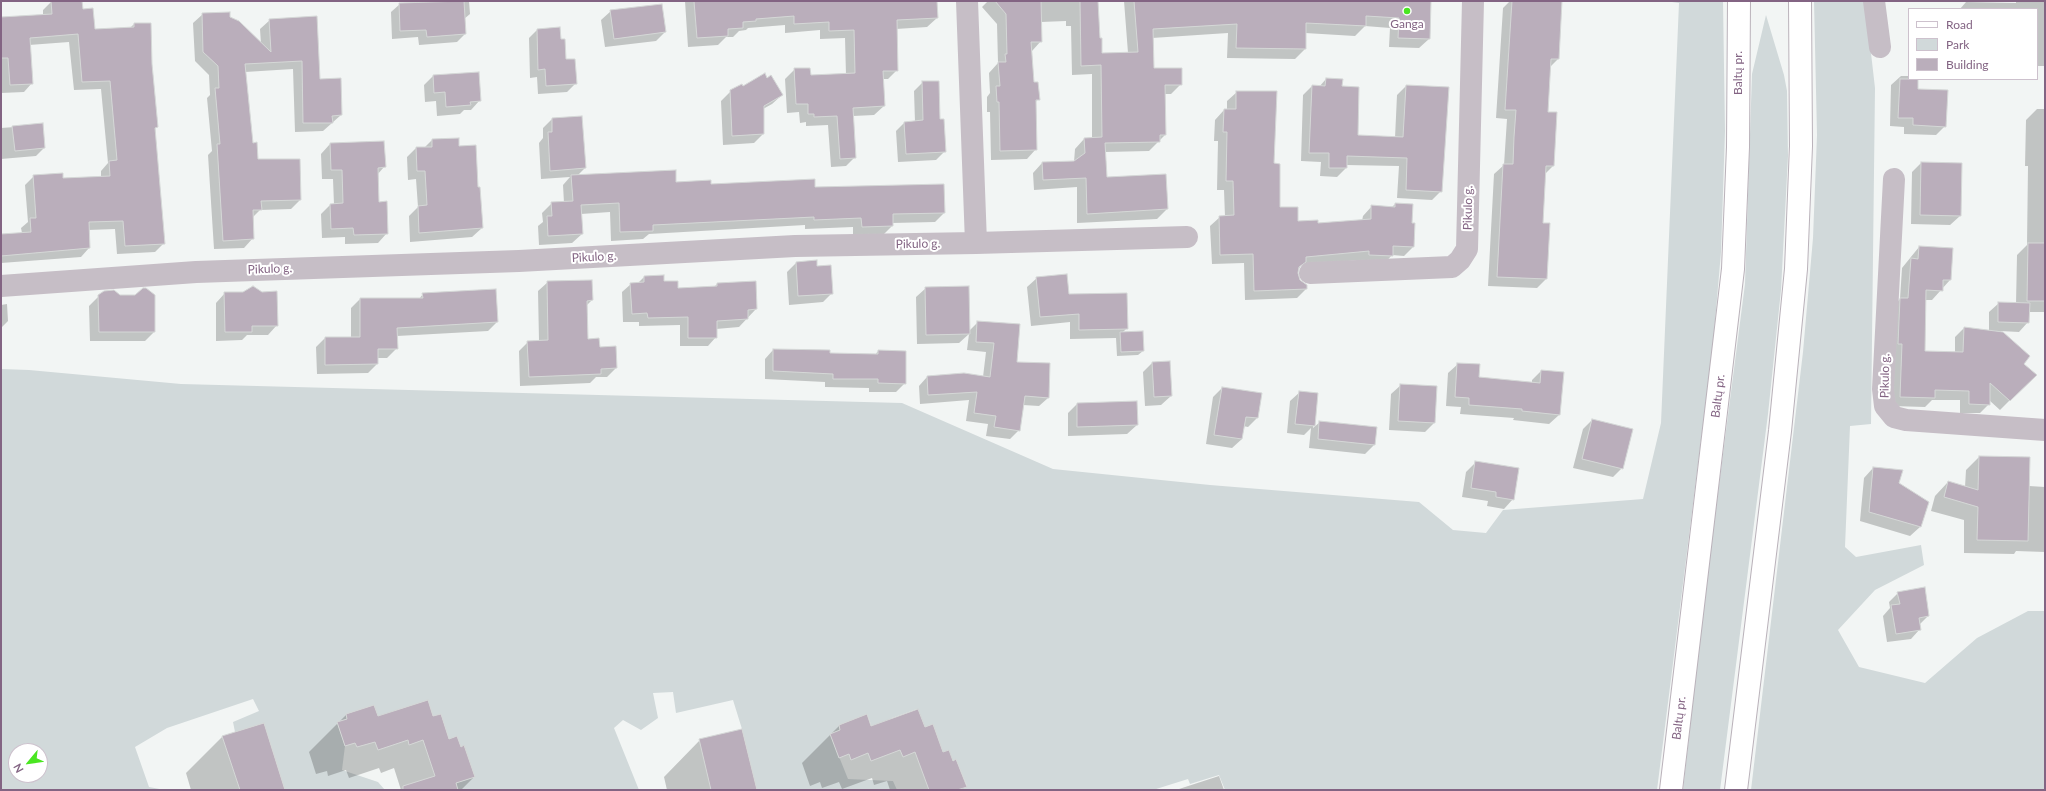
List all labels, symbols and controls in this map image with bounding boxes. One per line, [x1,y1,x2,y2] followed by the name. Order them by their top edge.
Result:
[1402,6,1412,16] marker: Ganga
[1908,8,2038,80] legend
[1390,17,1424,31] place label: Ganga
[1946,17,1973,32] text: Road
[1946,37,1969,52] text: Park
[1731,51,1745,95] street label: Baltų pr.
[1946,57,1989,72] text: Building
[1460,186,1476,230] street label: Pikulo g.
[896,236,940,252] street label: Pikulo g.
[571,249,617,265] street label: Pikulo g.
[247,261,293,277] street label: Pikulo g.
[1877,354,1893,398] street label: Pikulo g.
[1708,373,1728,419] street label: Baltų pr.
[1669,695,1689,741] street label: Baltų pr.
[8,743,48,783] north arrow
[10,762,26,775] text: N

